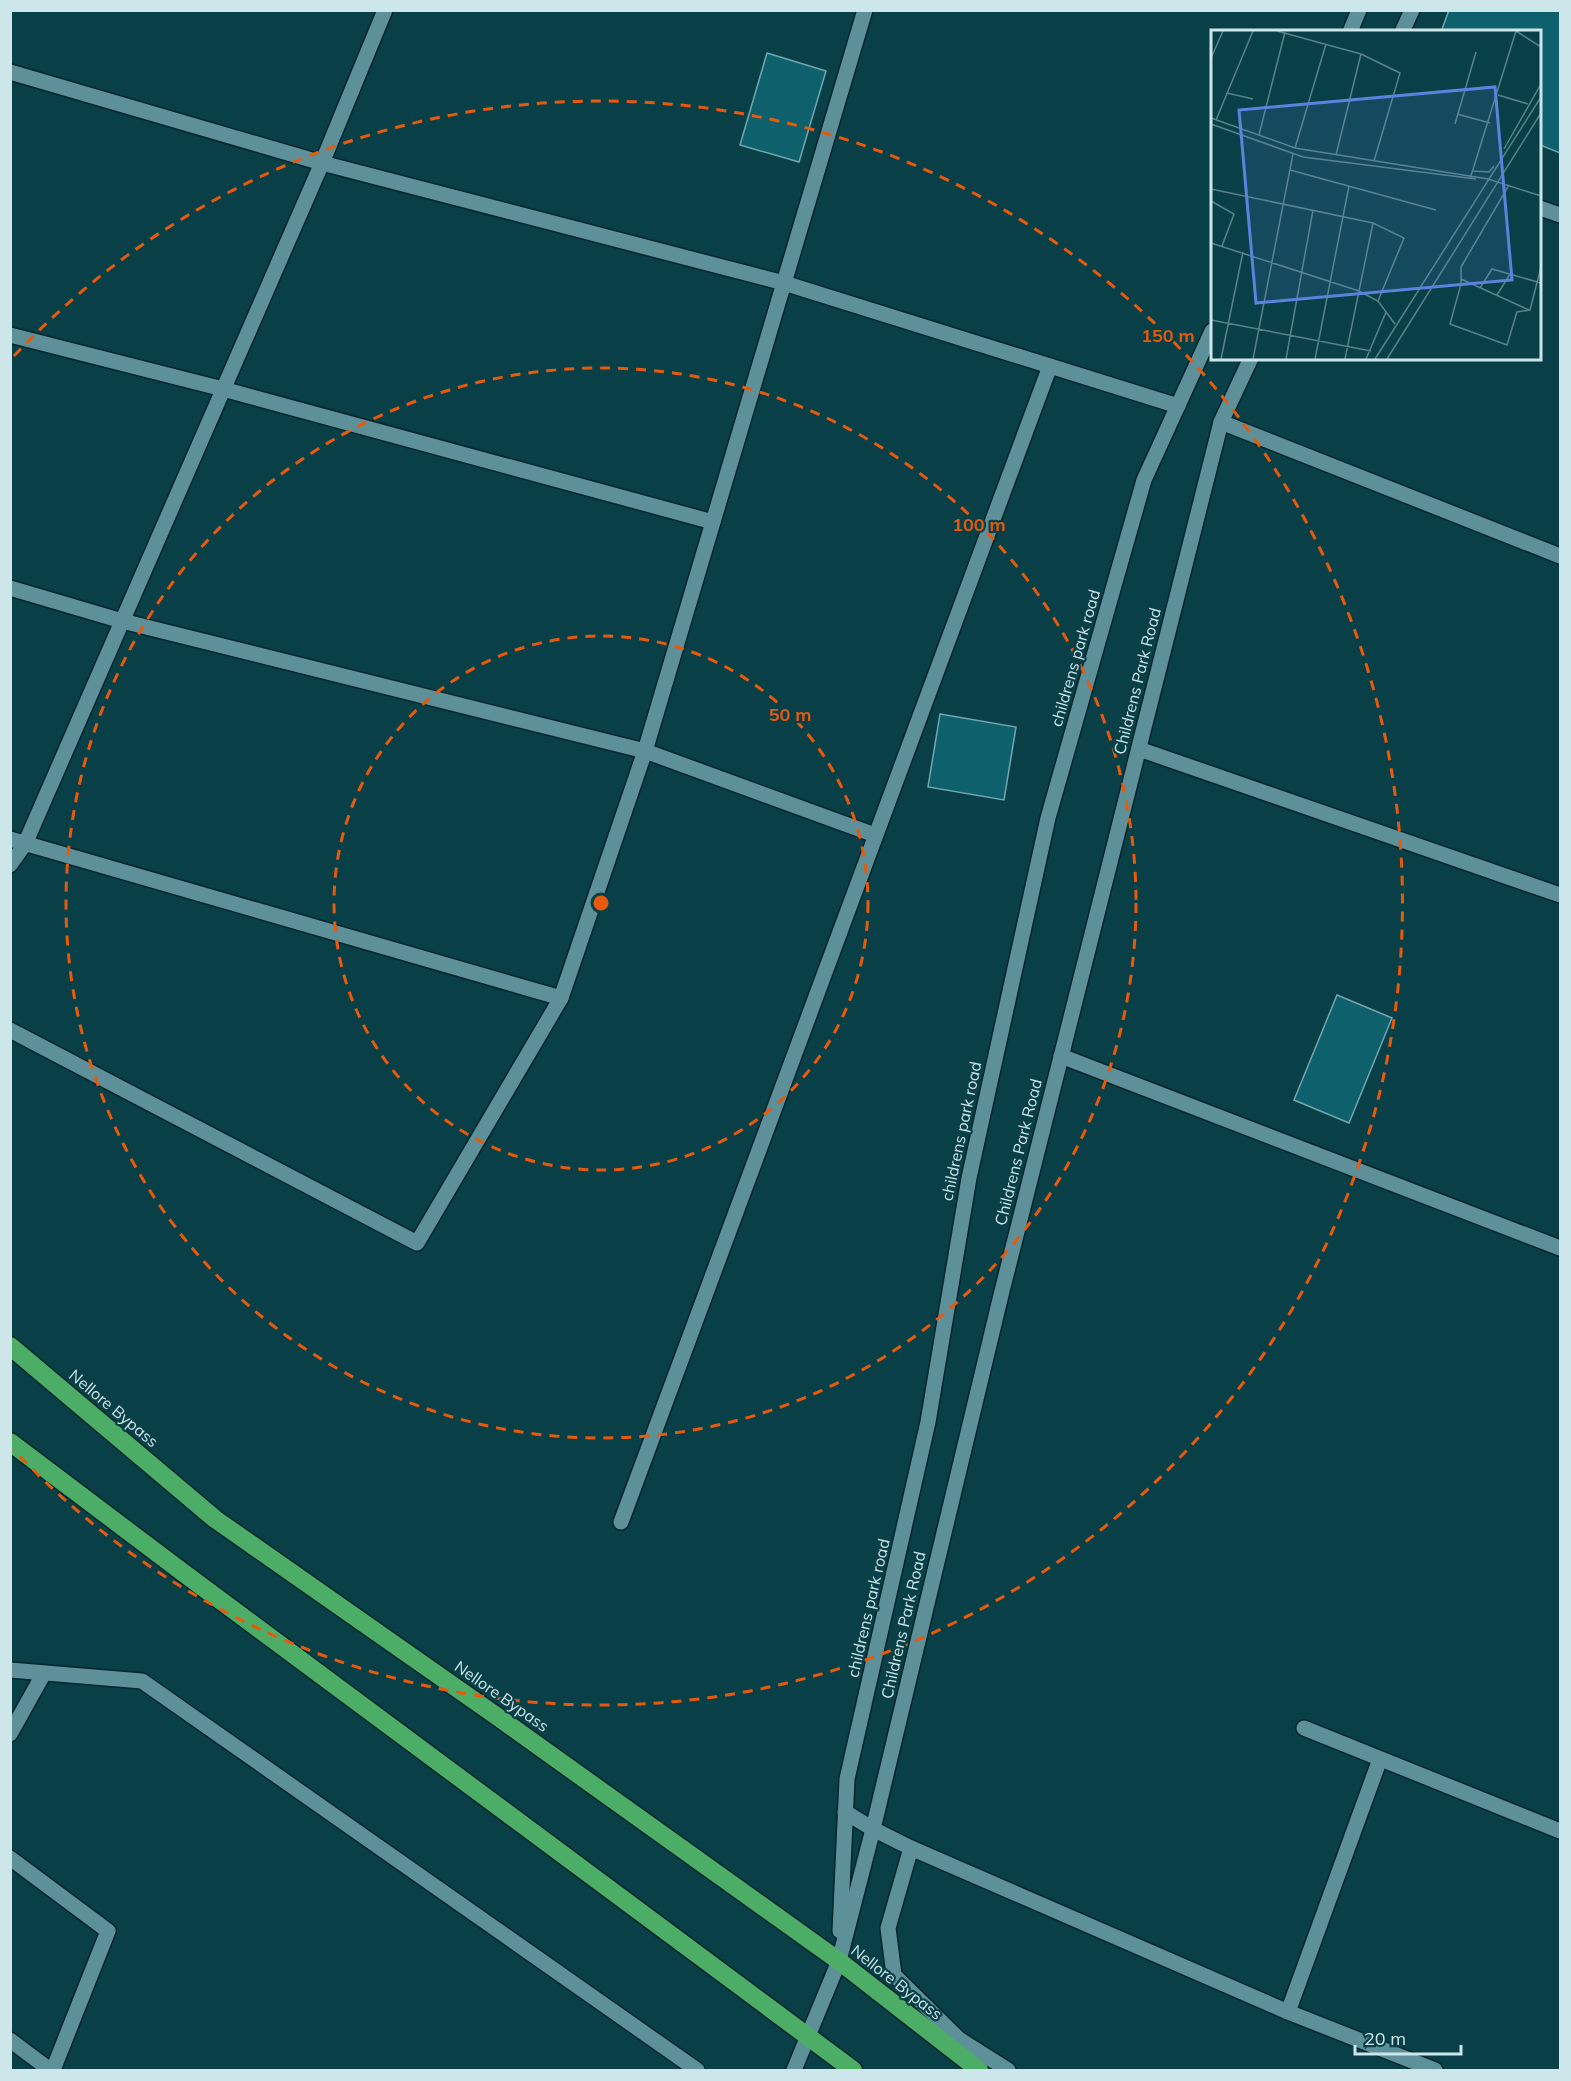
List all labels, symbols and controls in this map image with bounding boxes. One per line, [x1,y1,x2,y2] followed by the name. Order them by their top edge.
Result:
[1211,30,1541,360] inset map
[1141,324,1195,347] text: 150 m
[952,513,1006,536] text: 100 m
[1046,587,1104,729] street label: childrens park road
[1109,606,1165,756] street label: Childrens Park Road
[769,703,811,726] text: 50 m
[591,893,611,913] centre of rings
[936,1060,986,1202] street label: childrens park road
[990,1077,1046,1227] street label: Childrens Park Road
[65,1365,163,1451] street label: Nellore Bypass
[842,1537,894,1679] street label: childrens park road
[876,1549,930,1701] street label: Childrens Park Road
[451,1656,553,1736] street label: Nellore Bypass
[847,1940,947,2024] street label: Nellore Bypass
[1355,2018,1462,2056] scale bar
[1364,2027,1406,2050] text: 20 m

